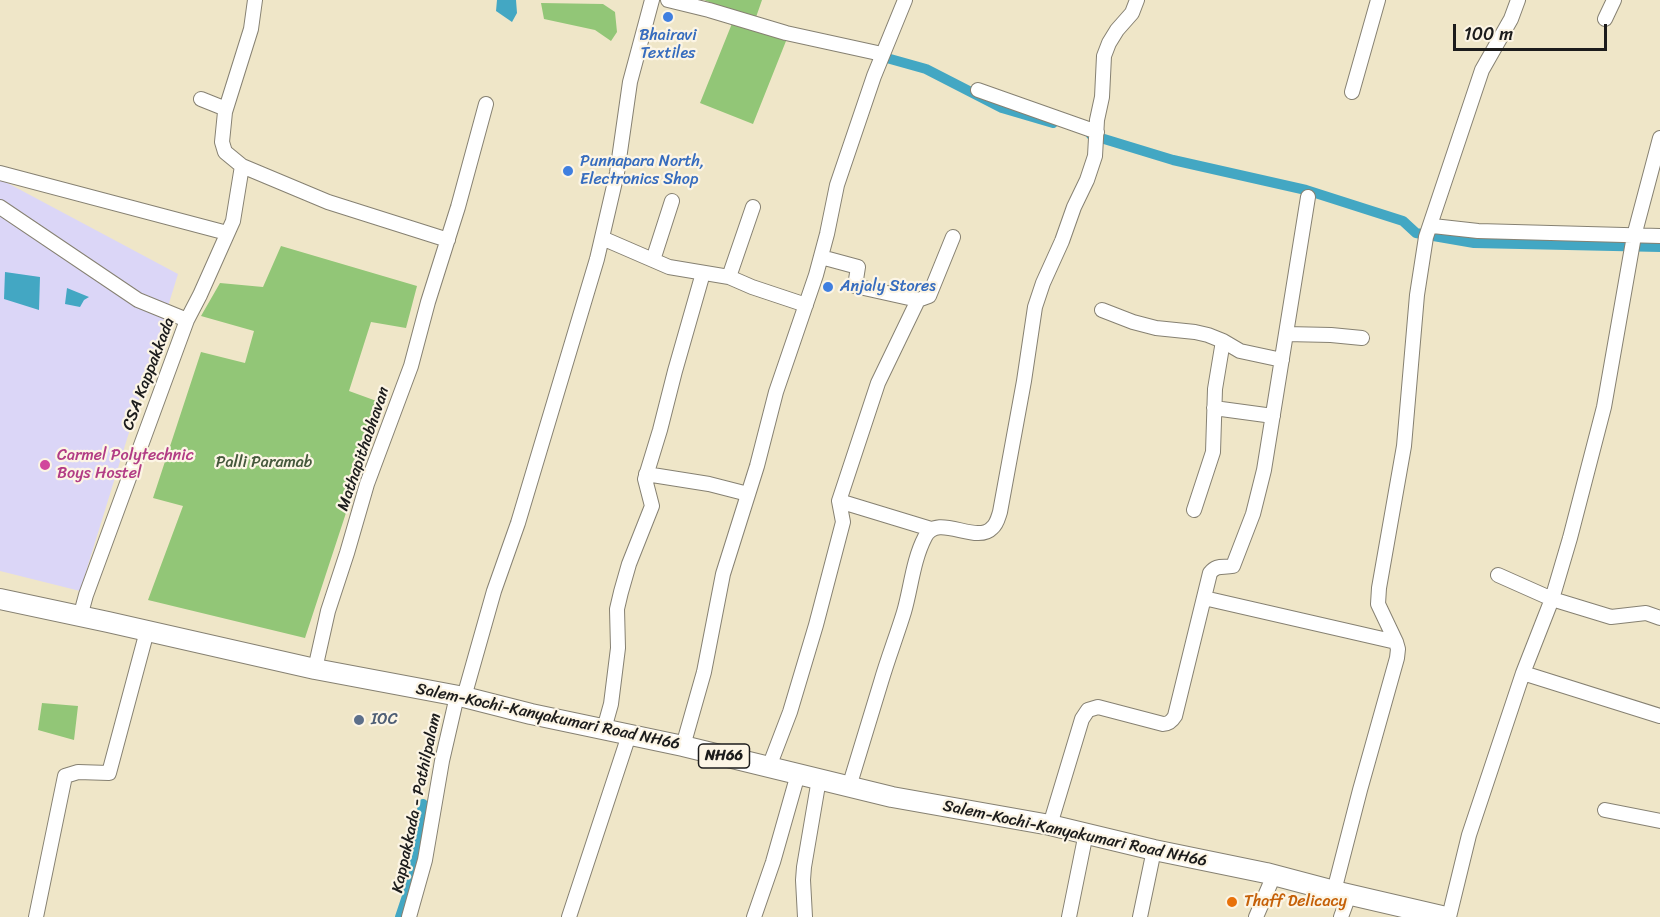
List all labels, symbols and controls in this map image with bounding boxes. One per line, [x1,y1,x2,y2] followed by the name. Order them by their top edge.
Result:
[661,10,675,24] marker: Bhairavi Textiles
[1456,12,1610,50] scale bar
[1464,18,1513,50] text: 100 m
[639,26,697,64] place label: Bhairavi Textiles
[580,152,704,190] place label: Punnapara North, Electronics Shop
[561,164,575,178] marker: Punnapara North, Electronics Shop
[840,277,936,297] place label: Anjaly Stores
[821,280,835,294] marker: Anjaly Stores
[119,315,179,433] street label: CSA Kappakkada
[334,384,394,514] street label: Mathapithabhavan
[57,446,194,484] place label: Carmel Polytechnic Boys Hostel
[216,453,312,473] park label: Palli Paramab
[38,458,52,472] marker: Carmel Polytechnic Boys Hostel
[414,680,682,754] street label: Salem-Kochi-Kanyakumari Road NH66
[371,710,398,730] place label: IOC
[389,711,445,895] street label: Kappakkada - Pathilpalam
[352,713,366,727] marker: IOC
[698,744,750,768] road number: NH66
[941,797,1209,871] street label: Salem-Kochi-Kanyakumari Road NH66
[1244,892,1347,912] place label: Thaff Delicacy
[1225,895,1239,909] marker: Thaff Delicacy

